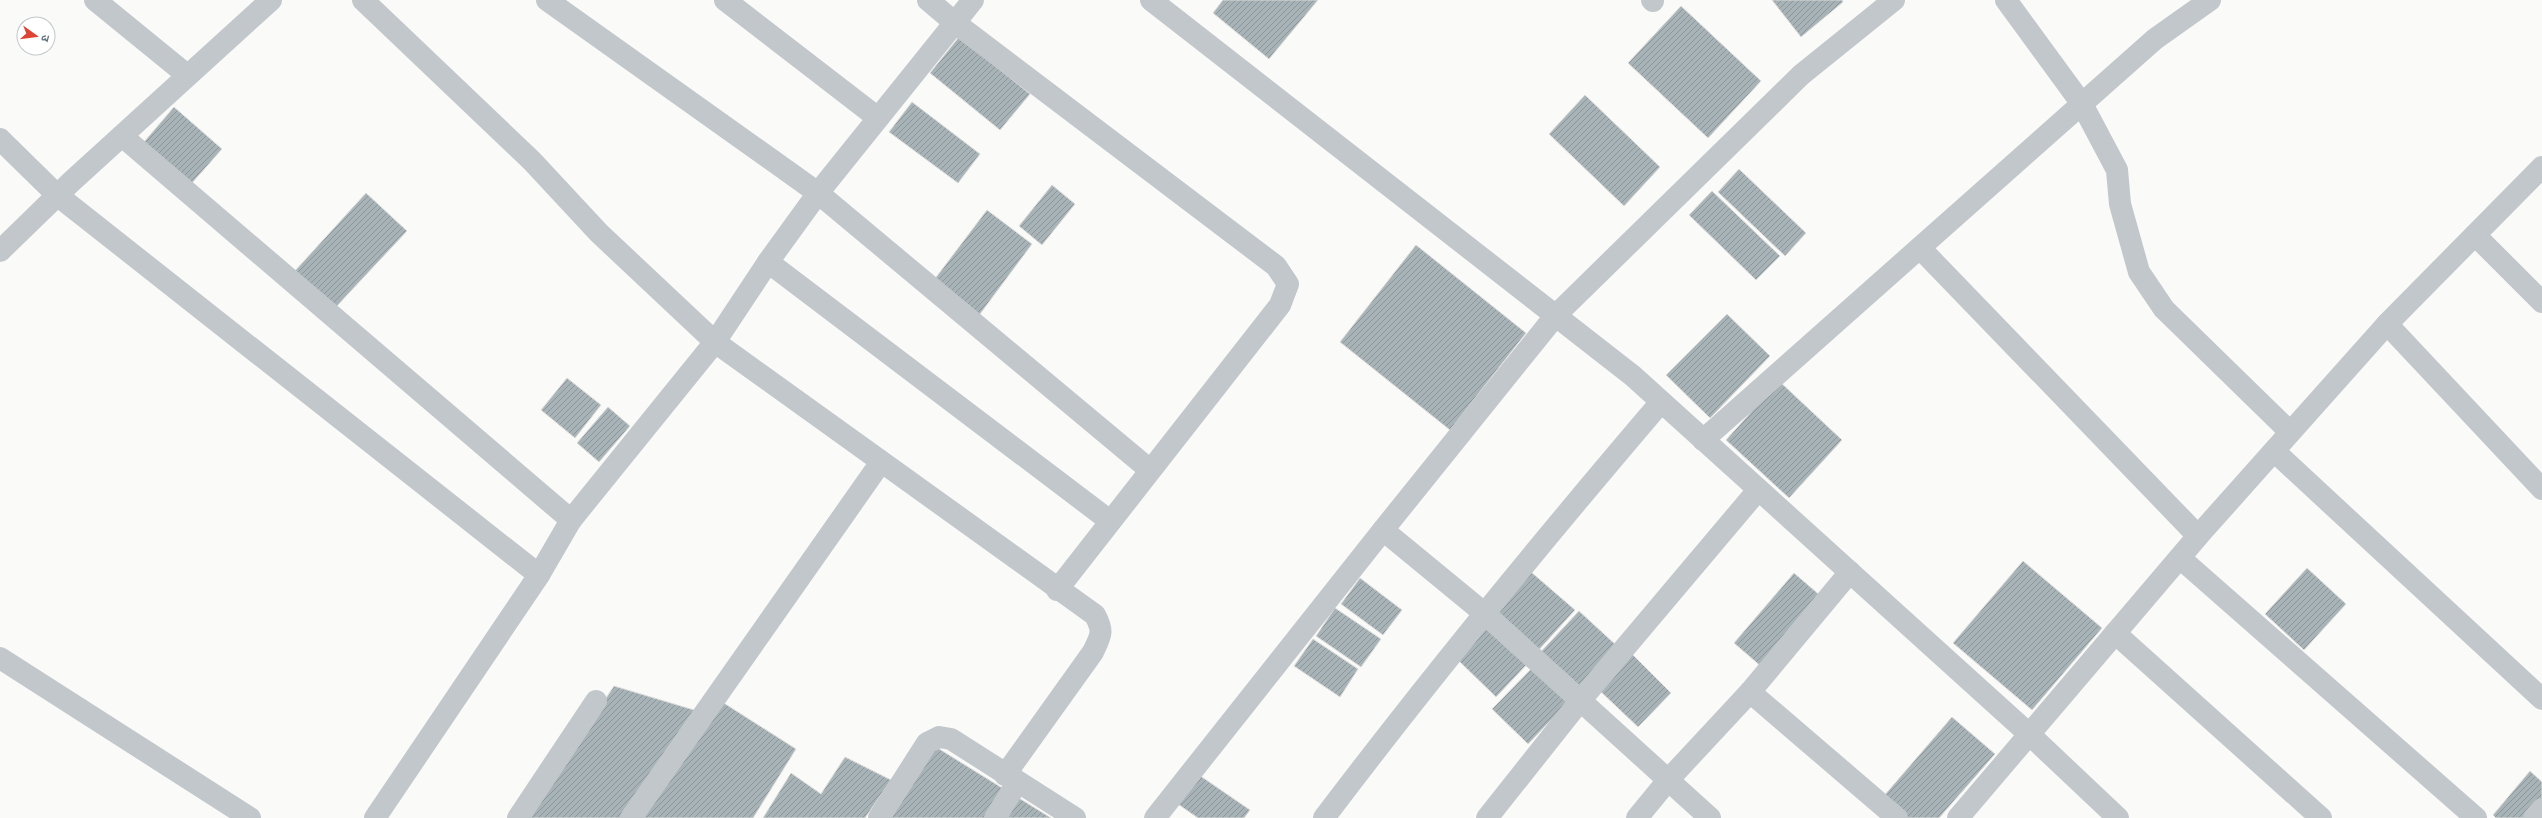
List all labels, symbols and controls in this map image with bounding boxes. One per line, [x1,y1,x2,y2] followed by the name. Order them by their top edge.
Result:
[16,16,56,56] north arrow
[38,34,52,44] text: उ

